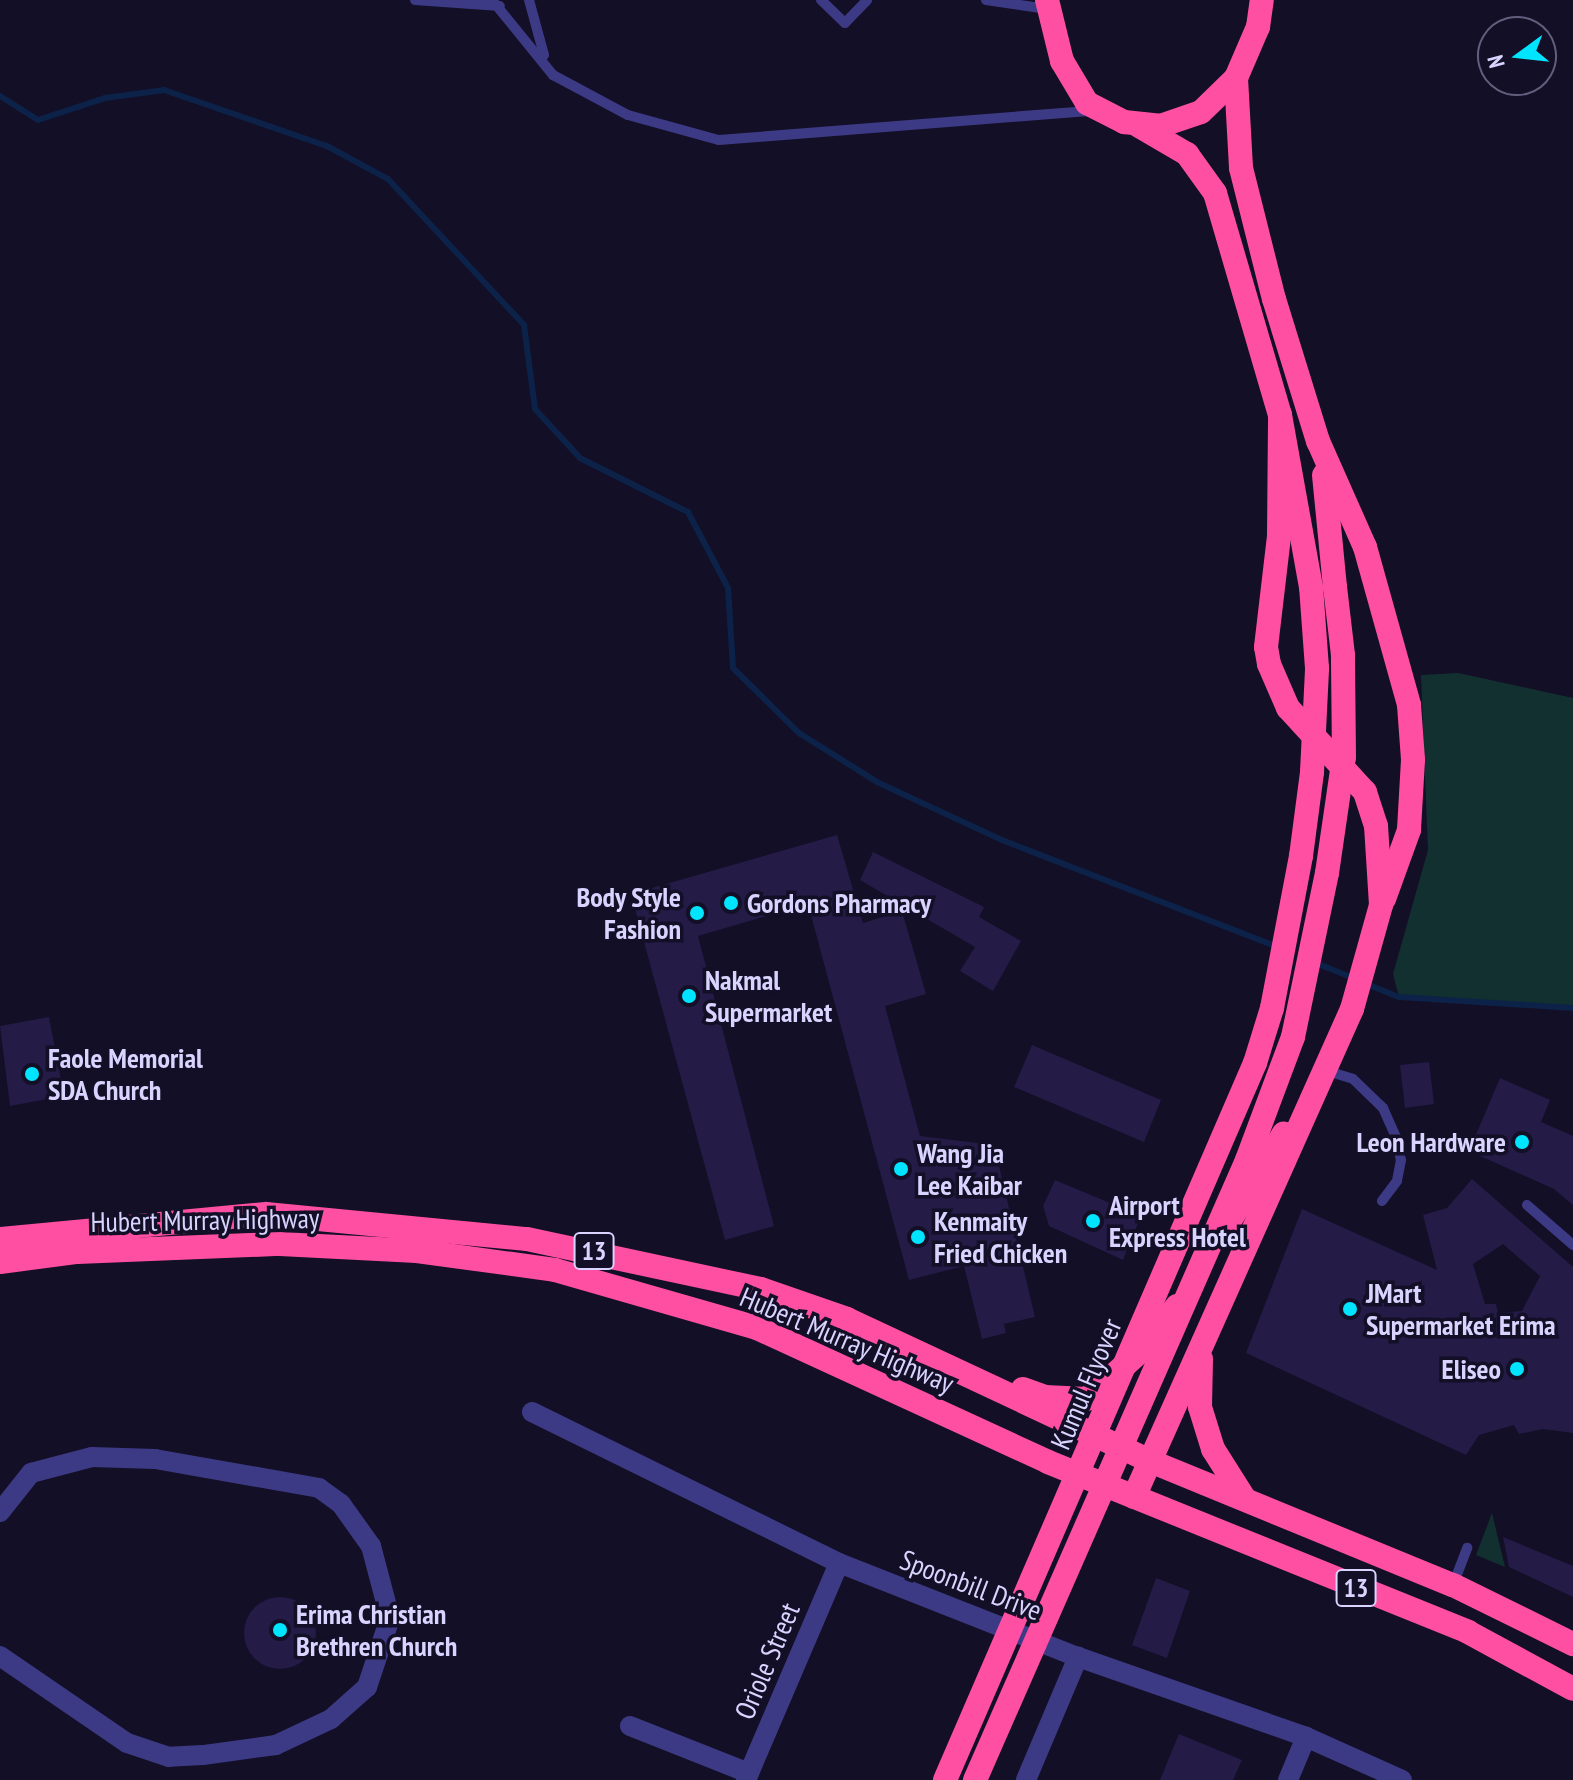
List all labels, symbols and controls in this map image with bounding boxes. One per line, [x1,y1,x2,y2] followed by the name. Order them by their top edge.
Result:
[1477,16,1557,96] north arrow
[1481,52,1511,71] text: N
[576,880,681,946] place label: Body Style Fashion
[747,886,931,920] place label: Gordons Pharmacy
[722,894,740,912] marker: Gordons Pharmacy
[688,904,706,922] marker: Body Style Fashion
[705,963,832,1029] place label: Nakmal Supermarket
[680,987,698,1005] marker: Nakmal Supermarket
[48,1041,203,1107] place label: Faole Memorial SDA Church
[23,1065,41,1083] marker: Faole Memorial SDA Church
[1357,1125,1506,1159] place label: Leon Hardware
[1513,1133,1531,1151] marker: Leon Hardware
[917,1136,1022,1202] place label: Wang Jia Lee Kaibar
[892,1160,910,1178] marker: Wang Jia Lee Kaibar
[1109,1188,1246,1254] place label: Airport Express Hotel
[90,1201,320,1239] street label: Hubert Murray Highway
[934,1204,1068,1270] place label: Kenmaity Fried Chicken
[1084,1212,1102,1230] marker: Airport Express Hotel
[909,1228,927,1246] marker: Kenmaity Fried Chicken
[572,1229,616,1273] road number: 13
[1366,1276,1556,1342] place label: JMart Supermarket Erima
[735,1280,959,1400] street label: Hubert Murray Highway
[1341,1300,1359,1318] marker: JMart Supermarket Erima
[1043,1314,1129,1454] street label: Kumul Flyover
[1442,1352,1501,1386] place label: Eliseo
[1508,1360,1526,1378] marker: Eliseo
[896,1543,1046,1627] street label: Spoonbill Drive
[1334,1566,1378,1610] road number: 13
[296,1597,458,1663] place label: Erima Christian Brethren Church
[727,1598,807,1724] street label: Oriole Street
[271,1621,289,1639] marker: Erima Christian Brethren Church

